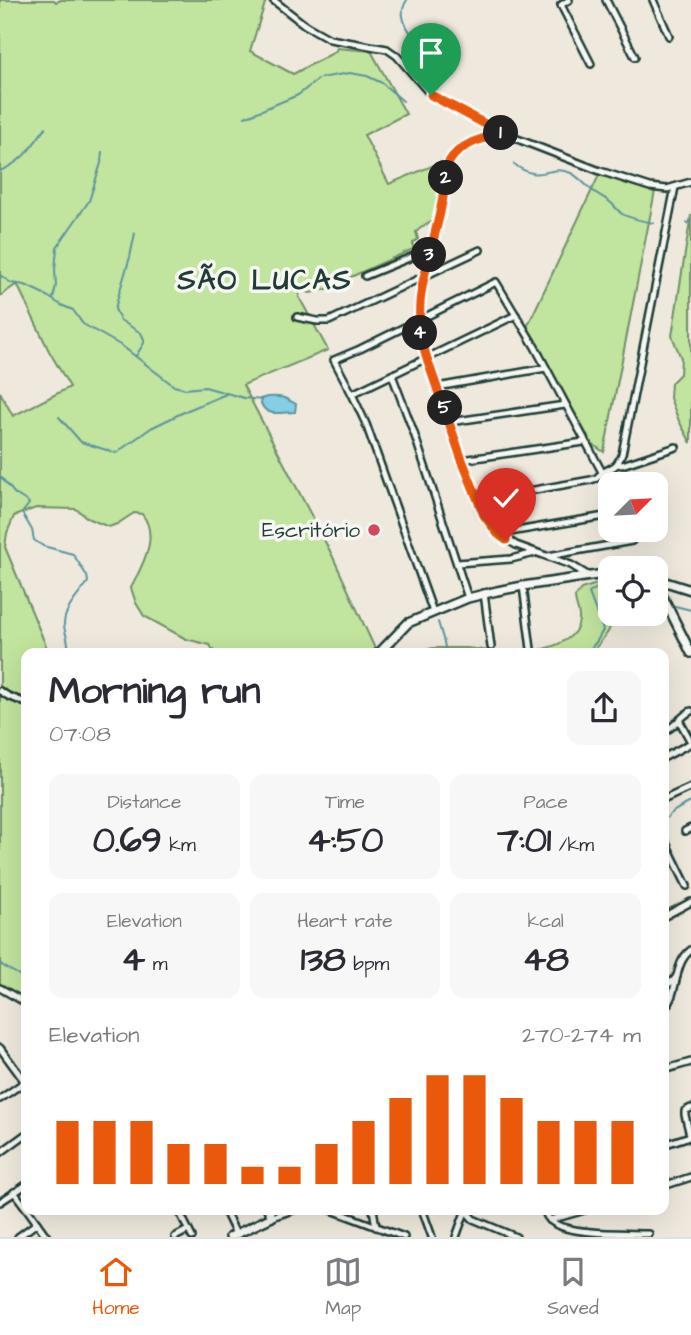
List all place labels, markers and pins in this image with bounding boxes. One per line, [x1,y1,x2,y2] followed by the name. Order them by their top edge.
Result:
[401,23,461,95] pin
[484,116,518,150] pin: 1
[428,160,464,196] pin: 2
[412,238,446,272] pin: 3
[402,316,438,350] pin: 4
[428,390,462,426] pin: 5
[476,468,536,540] pin
[262,516,360,545] place label: Escritório
[366,522,382,538] marker: Escritório

